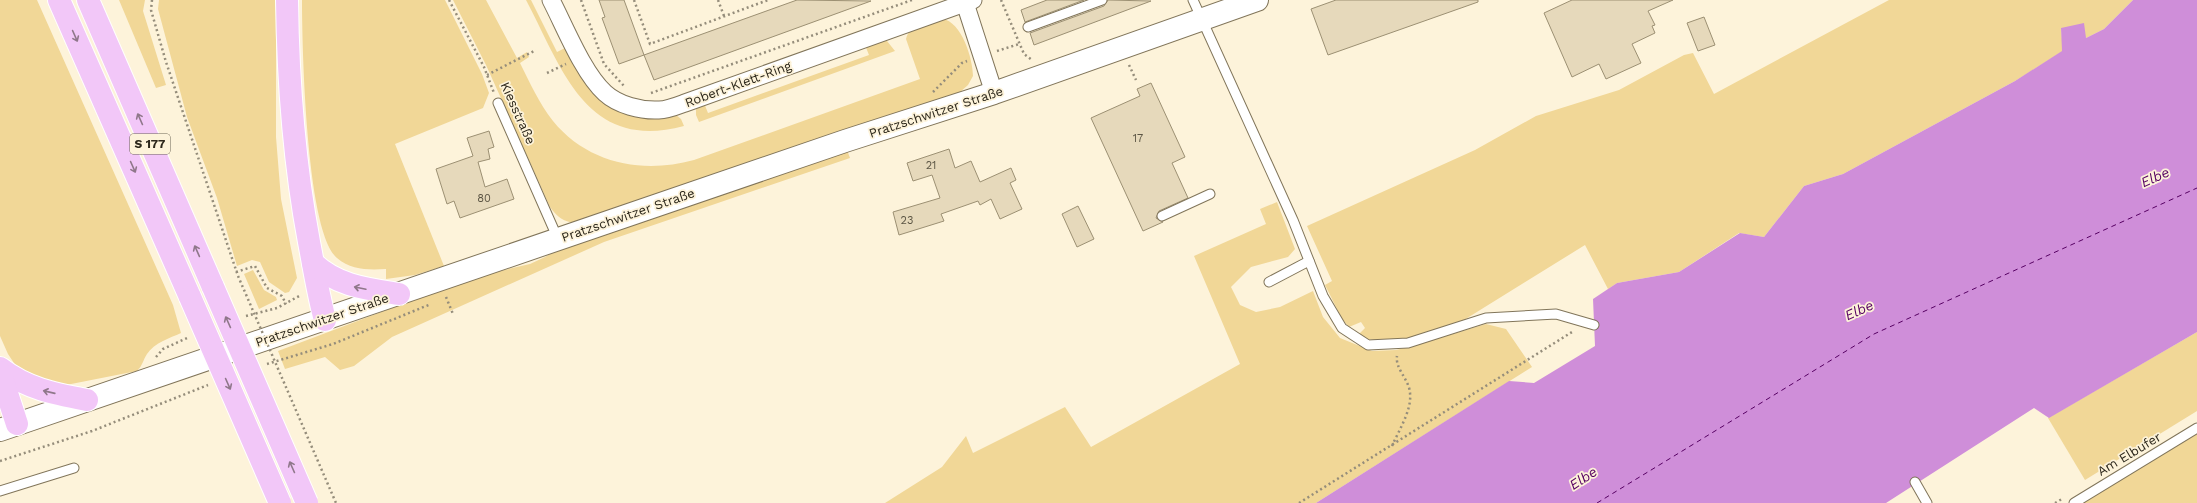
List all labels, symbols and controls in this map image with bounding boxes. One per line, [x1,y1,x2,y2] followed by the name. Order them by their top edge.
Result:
[72,29,79,41] one-way arrow
[683,58,793,110] street label: Robert-Klett-Ring
[498,80,538,146] street label: Kiesstraße
[867,83,1005,141] street label: Pratzschwitzer Straße
[136,114,143,126] one-way arrow
[1133,132,1143,145] house number: 17
[130,134,170,154] road number: S 177
[926,159,936,172] house number: 21
[130,161,137,173] one-way arrow
[2138,164,2172,190] water label: Elbe
[559,185,697,245] street label: Pratzschwitzer Straße
[477,192,491,205] house number: 80
[901,214,913,227] house number: 23
[193,246,200,258] one-way arrow
[354,283,367,291] one-way arrow
[253,290,391,350] street label: Pratzschwitzer Straße
[1842,297,1876,323] water label: Elbe
[224,317,231,329] one-way arrow
[225,378,233,390] one-way arrow
[43,388,56,396] one-way arrow
[2094,429,2164,479] street label: Am Elbufer
[287,462,295,474] one-way arrow
[1566,463,1600,493] water label: Elbe

